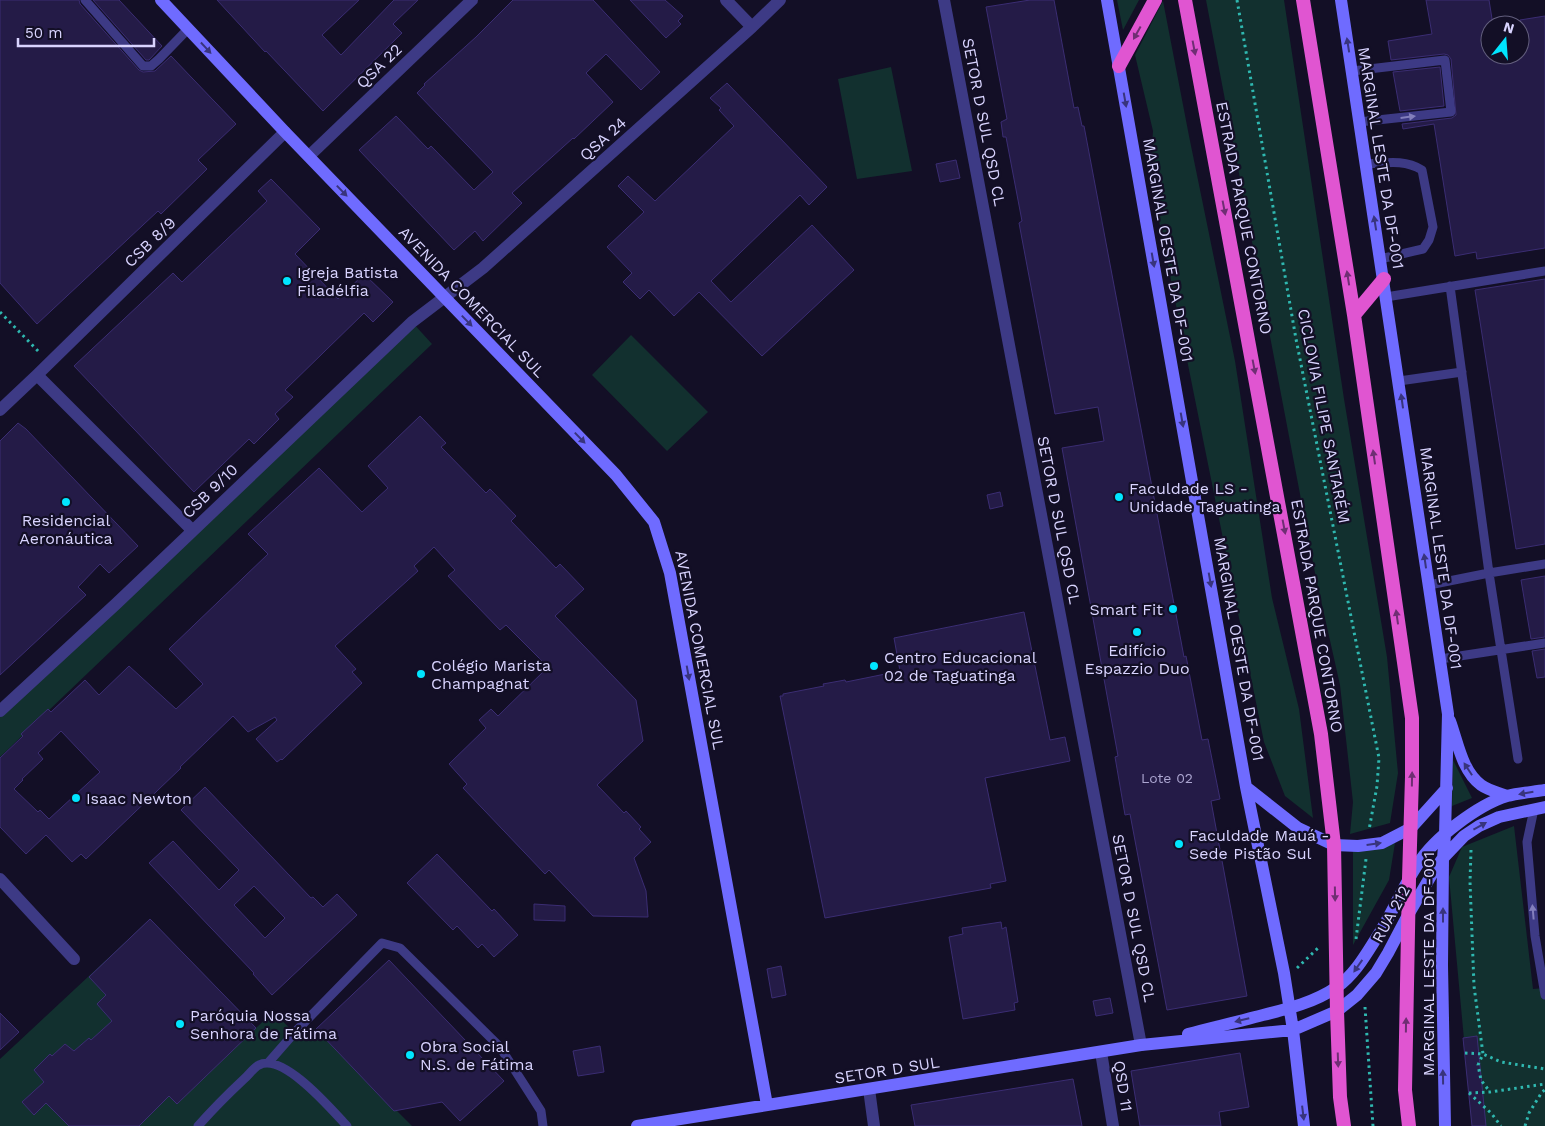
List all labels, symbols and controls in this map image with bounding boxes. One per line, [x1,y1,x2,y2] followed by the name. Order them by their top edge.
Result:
[18,15,154,47] scale bar
[1480,15,1530,65] north arrow
[1502,18,1516,37] text: N
[25,24,62,42] text: 50 m
[1133,25,1141,40] one-way arrow
[958,36,1010,208] street label: SETOR D SUL QSD CL
[1343,36,1351,52] one-way arrow
[352,40,406,92] street label: QSA 22
[1191,40,1199,56] one-way arrow
[200,42,212,54] one-way arrow
[1354,46,1408,270] street label: MARGINAL LESTE DA DF-001
[1122,92,1130,108] one-way arrow
[1212,100,1276,336] street label: ESTRADA PARQUE CONTORNO
[576,113,630,165] street label: QSA 24
[1400,113,1416,121] one-way arrow
[1139,137,1197,363] street label: MARGINAL OESTE DA DF-001
[336,185,348,197] one-way arrow
[1221,200,1229,216] one-way arrow
[120,213,180,271] street label: CSB 8/9
[1371,214,1379,230] one-way arrow
[395,223,549,382] street label: AVENIDA COMERCIAL SUL
[1150,252,1158,268] one-way arrow
[297,263,398,300] place label: Igreja Batista Filadélfia
[1344,270,1352,286] one-way arrow
[281,275,293,287] marker: Igreja Batista Filadélfia
[1294,307,1354,525] street label: CICLOVIA FILIPE SANTARÉM
[461,314,473,326] one-way arrow
[1250,360,1258,375] one-way arrow
[1397,392,1405,408] one-way arrow
[1178,412,1186,428] one-way arrow
[574,432,586,444] one-way arrow
[1033,434,1085,606] street label: SETOR D SUL QSD CL
[1416,446,1466,670] street label: MARGINAL LESTE DA DF-001
[1370,448,1378,464] one-way arrow
[178,460,242,522] street label: CSB 9/10
[1129,479,1280,516] place label: Faculdade LS - Unidade Taguatinga
[1113,491,1125,503] marker: Faculdade LS - Unidade Taguatinga
[60,496,72,508] marker: Residencial Aeronáutica
[1287,498,1347,734] street label: ESTRADA PARQUE CONTORNO
[19,511,113,548] place label: Residencial Aeronáutica
[1280,520,1288,536] one-way arrow
[1210,536,1268,762] street label: MARGINAL OESTE DA DF-001
[671,549,729,752] street label: AVENIDA COMERCIAL SUL
[1421,553,1429,569] one-way arrow
[1206,572,1214,587] one-way arrow
[1090,600,1163,619] place label: Smart Fit
[1167,603,1179,615] marker: Smart Fit
[1393,609,1401,625] one-way arrow
[1131,626,1143,638] marker: Edifício Espazzio Duo
[1084,641,1190,678] place label: Edifício Espazzio Duo
[884,648,1037,685] place label: Centro Educacional 02 de Taguatinga
[431,656,551,693] place label: Colégio Marista Champagnat
[868,660,880,672] marker: Centro Educacional 02 de Taguatinga
[685,665,693,681] one-way arrow
[415,668,427,680] marker: Colégio Marista Champagnat
[1464,762,1473,776] one-way arrow
[1141,770,1193,786] house number: Lote 02
[1408,771,1416,787] one-way arrow
[86,789,192,808] place label: Isaac Newton
[1518,789,1534,797] one-way arrow
[70,792,82,804] marker: Isaac Newton
[1472,822,1487,830] one-way arrow
[1189,826,1329,863] place label: Faculdade Mauá - Sede Pistão Sul
[1108,832,1160,1004] street label: SETOR D SUL QSD CL
[1173,838,1185,850] marker: Faculdade Mauá - Sede Pistão Sul
[1366,840,1382,848] one-way arrow
[1419,852,1438,1076] street label: MARGINAL LESTE DA DF-001
[1368,882,1414,946] street label: RUA 212
[1331,886,1339,902] one-way arrow
[1529,904,1537,920] one-way arrow
[1439,907,1447,923] one-way arrow
[1353,960,1363,973] one-way arrow
[190,1006,337,1043] place label: Paróquia Nossa Senhora de Fátima
[1235,1017,1250,1025] one-way arrow
[1402,1017,1410,1033] one-way arrow
[174,1018,186,1030] marker: Paróquia Nossa Senhora de Fátima
[420,1037,534,1074] place label: Obra Social N.S. de Fátima
[404,1049,416,1061] marker: Obra Social N.S. de Fátima
[833,1052,941,1088] street label: SETOR D SUL
[1335,1052,1343,1068] one-way arrow
[1110,1059,1136,1113] street label: QSD 11
[1439,1069,1447,1085] one-way arrow
[1299,1105,1307,1121] one-way arrow

